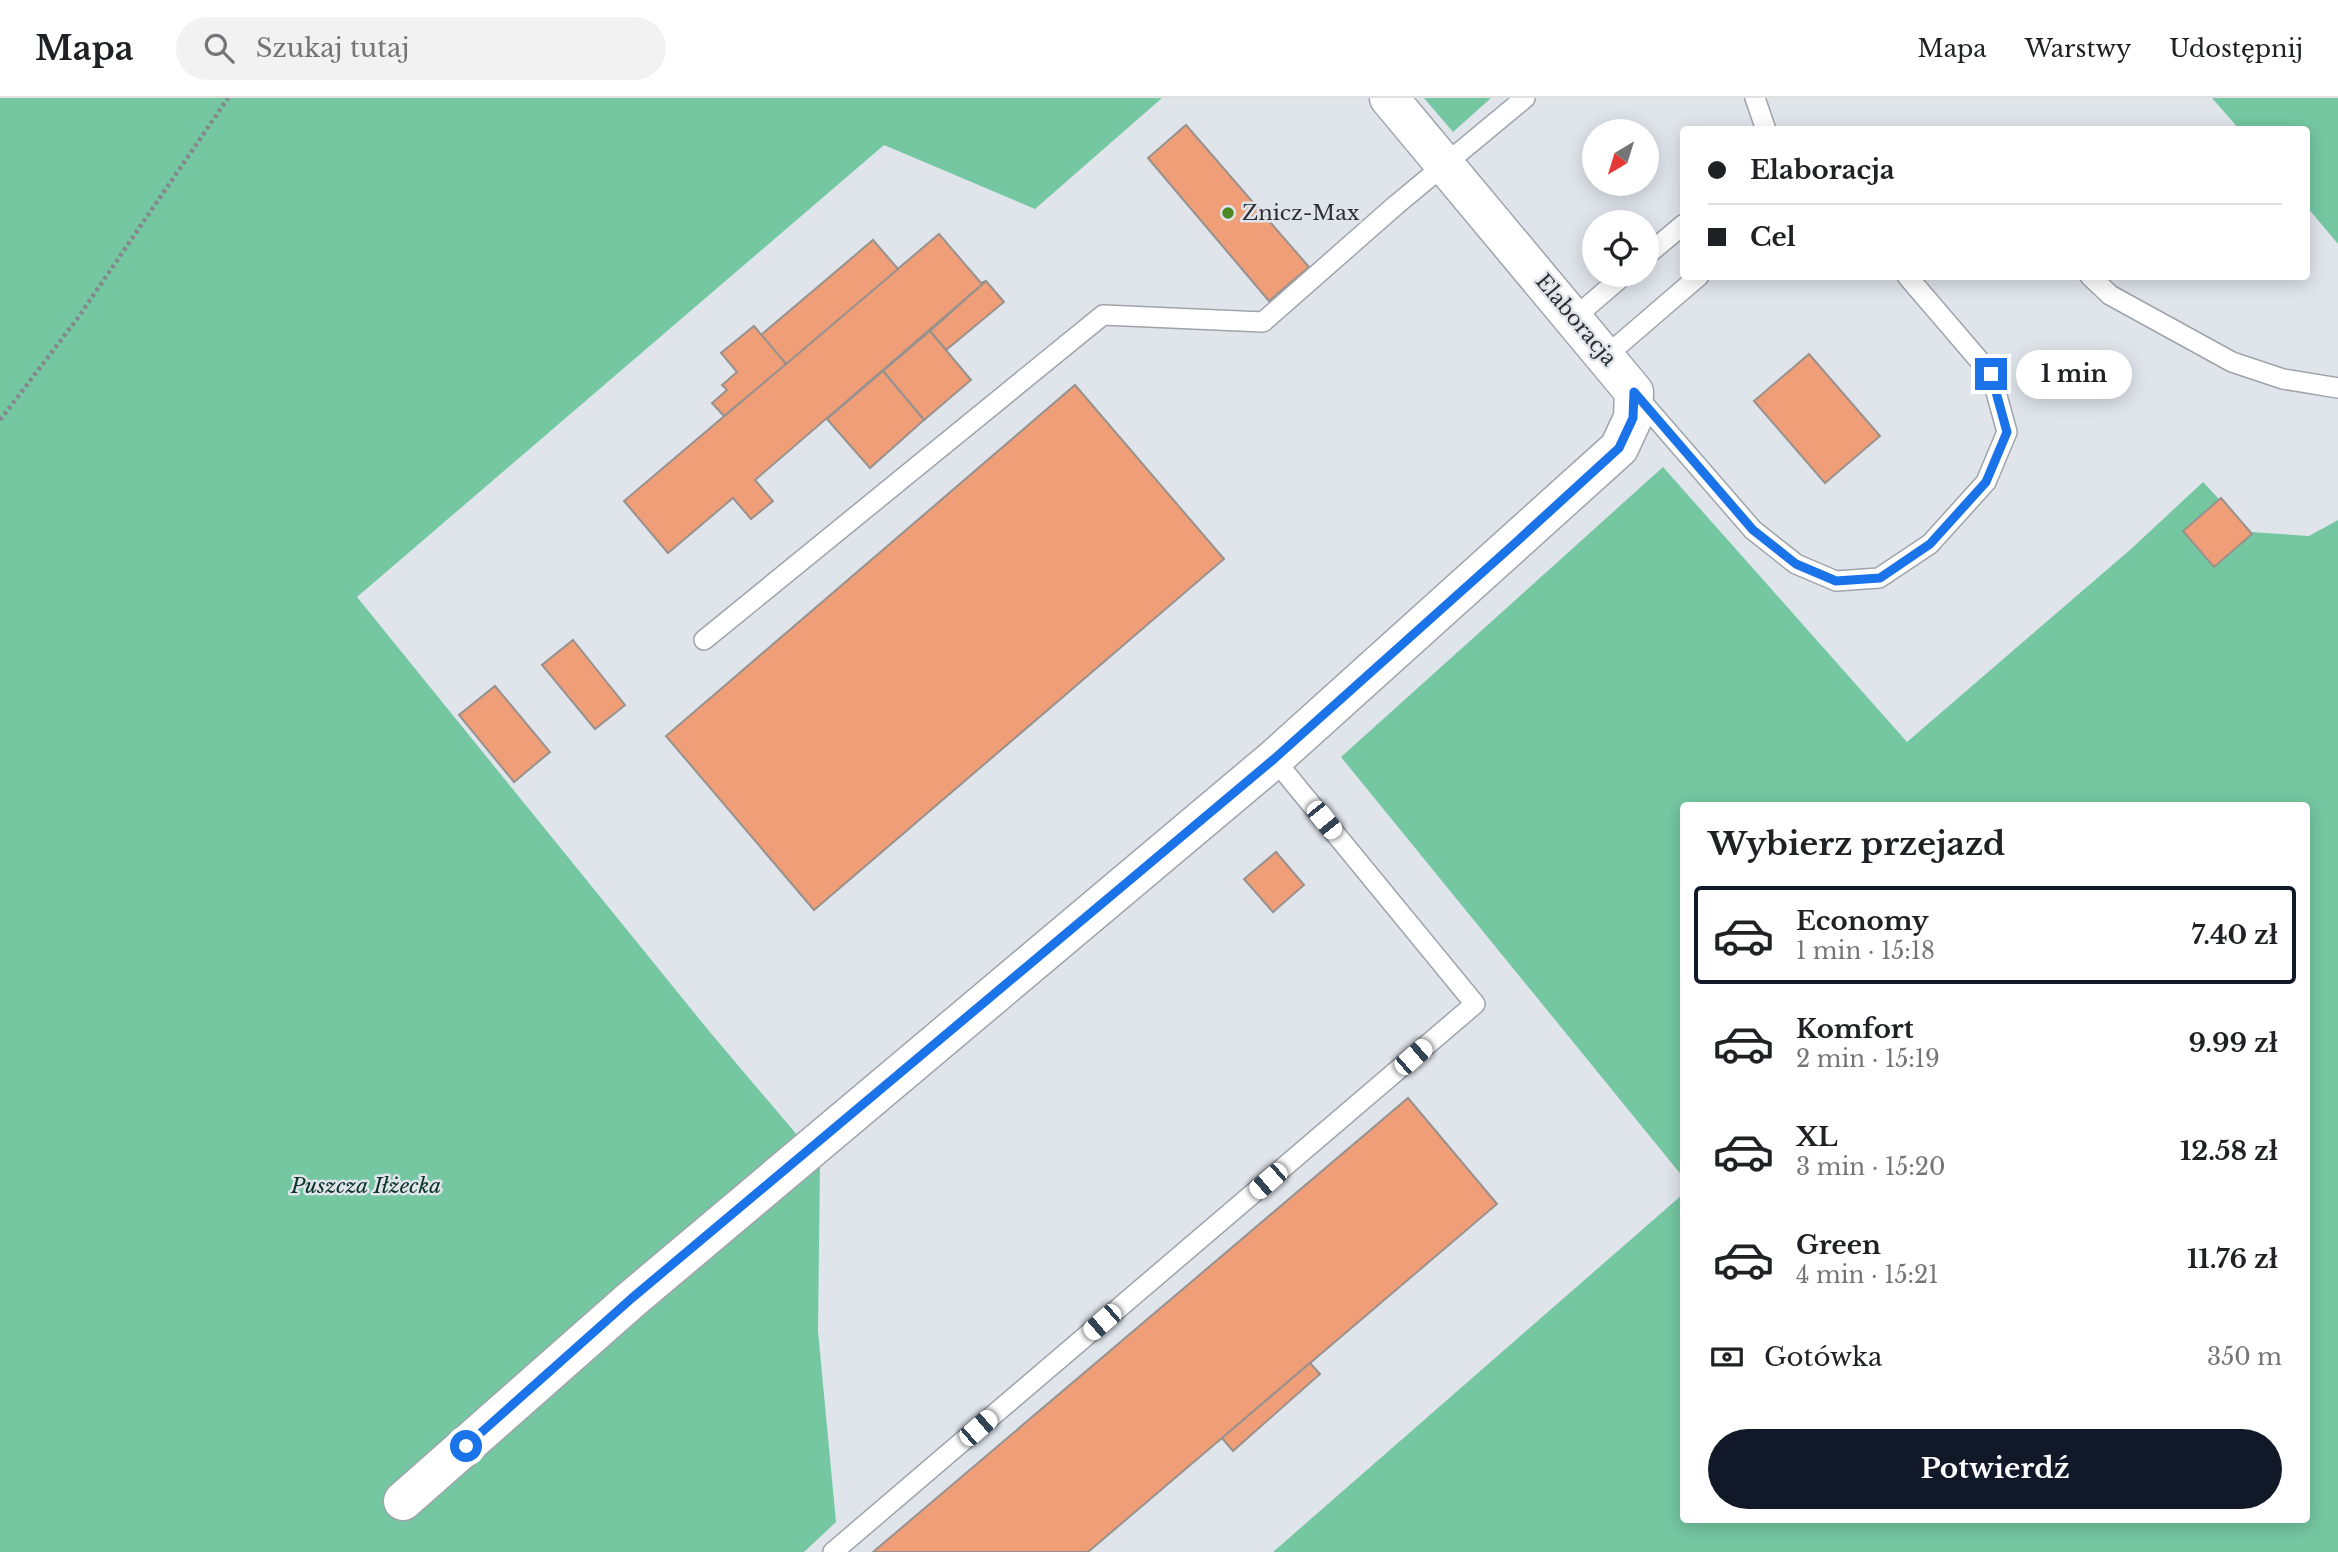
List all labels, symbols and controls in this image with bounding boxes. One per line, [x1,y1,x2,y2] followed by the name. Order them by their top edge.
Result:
[176,17,666,80] search box
[35,28,134,69] text: Mapa
[200,29,238,67] icon: search
[256,32,409,64] text: Szukaj tutaj
[1918,34,1987,63] text: Mapa
[2025,34,2131,63] text: Warstwy
[2169,34,2303,63] text: Udostępnij
[1582,119,1659,196] north arrow
[1582,119,1659,287] map controls
[1750,154,1895,186] text: Elaboracja
[1242,200,1360,226] place label: Znicz-Max
[1220,205,1236,221] marker: Znicz-Max
[1582,210,1659,287] button: locate
[1750,221,1796,253] text: Cel
[1530,269,1622,372] street label: Elaboracja
[2016,350,2131,398] callout: 1 min
[1975,358,2007,390] route end
[2041,360,2107,388] text: 1 min
[1303,797,1346,843] car
[1708,824,2005,864] text: Wybierz przejazd
[1712,904,1775,967] icon: car
[1796,905,1929,937] text: Economy
[2191,919,2278,951] text: 7.40 zł
[1796,937,1935,965] text: 1 min · 15:18
[1712,1012,1775,1075] icon: car
[1796,1013,1914,1045] text: Komfort
[2188,1027,2278,1059] text: 9.99 zł
[1391,1035,1436,1079] car
[1796,1045,1940,1073] text: 2 min · 15:19
[1712,1120,1775,1183] icon: car
[1796,1121,1838,1153] text: XL
[2180,1135,2278,1167] text: 12.58 zł
[1796,1153,1945,1181] text: 3 min · 15:20
[1246,1159,1291,1203] car
[290,1173,441,1199] park label: Puszcza Iłżecka
[1712,1228,1775,1291] icon: car
[1796,1229,1881,1261] text: Green
[2187,1243,2278,1275] text: 11.76 zł
[1796,1261,1939,1289] text: 4 min · 15:21
[1080,1300,1125,1344] car
[1708,1338,1746,1376] icon: cash
[1764,1341,1882,1373] text: Gotówka
[2207,1343,2282,1371] text: 350 m
[956,1406,1001,1450] car
[1708,1429,2282,1509] button: Potwierdź
[450,1430,482,1462] route start

